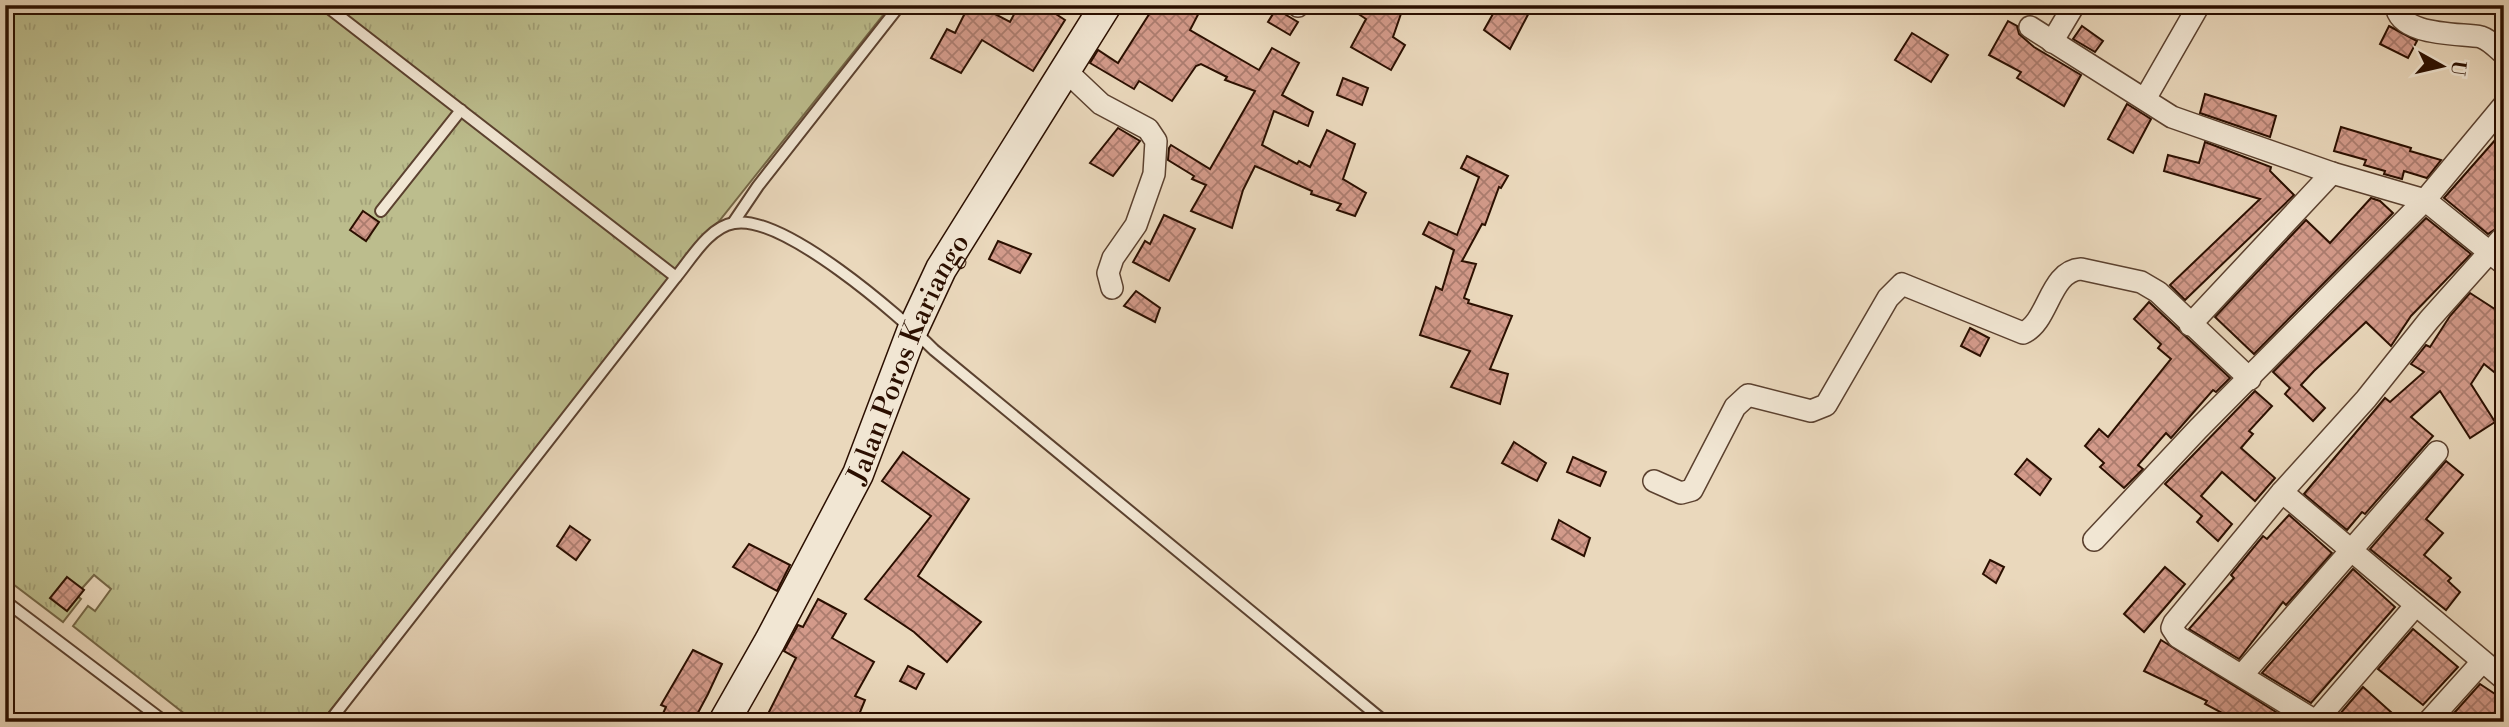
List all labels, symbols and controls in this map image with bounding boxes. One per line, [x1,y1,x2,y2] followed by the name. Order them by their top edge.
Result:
[2408,32,2478,102] north arrow
[2445,59,2471,77] text: U
[840,227,978,491] street label: Jalan Poros Kariango

